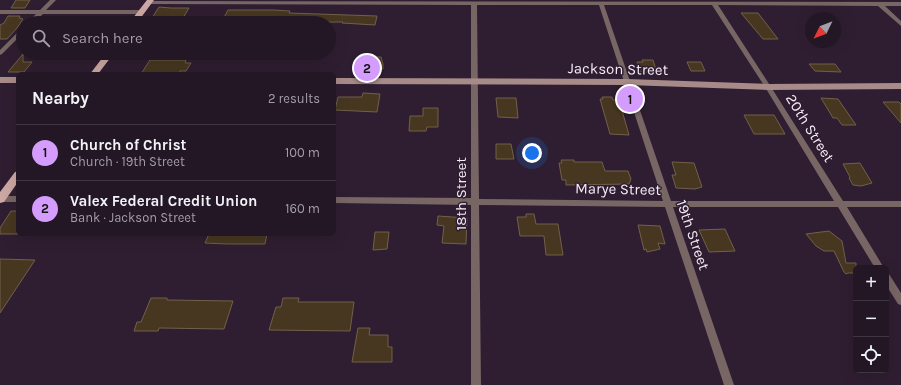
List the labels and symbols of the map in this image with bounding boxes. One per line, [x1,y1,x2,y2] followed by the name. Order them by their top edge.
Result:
[805,12,841,48] north arrow
[354,53,380,83] pin: 2
[568,59,669,79] street label: Jackson Street
[617,84,643,114] pin: 1
[782,91,838,166] street label: 20th Street
[522,143,542,163] your location
[452,157,470,231] street label: 18th Street
[575,179,661,199] street label: Marye Street
[673,198,714,273] street label: 19th Street

